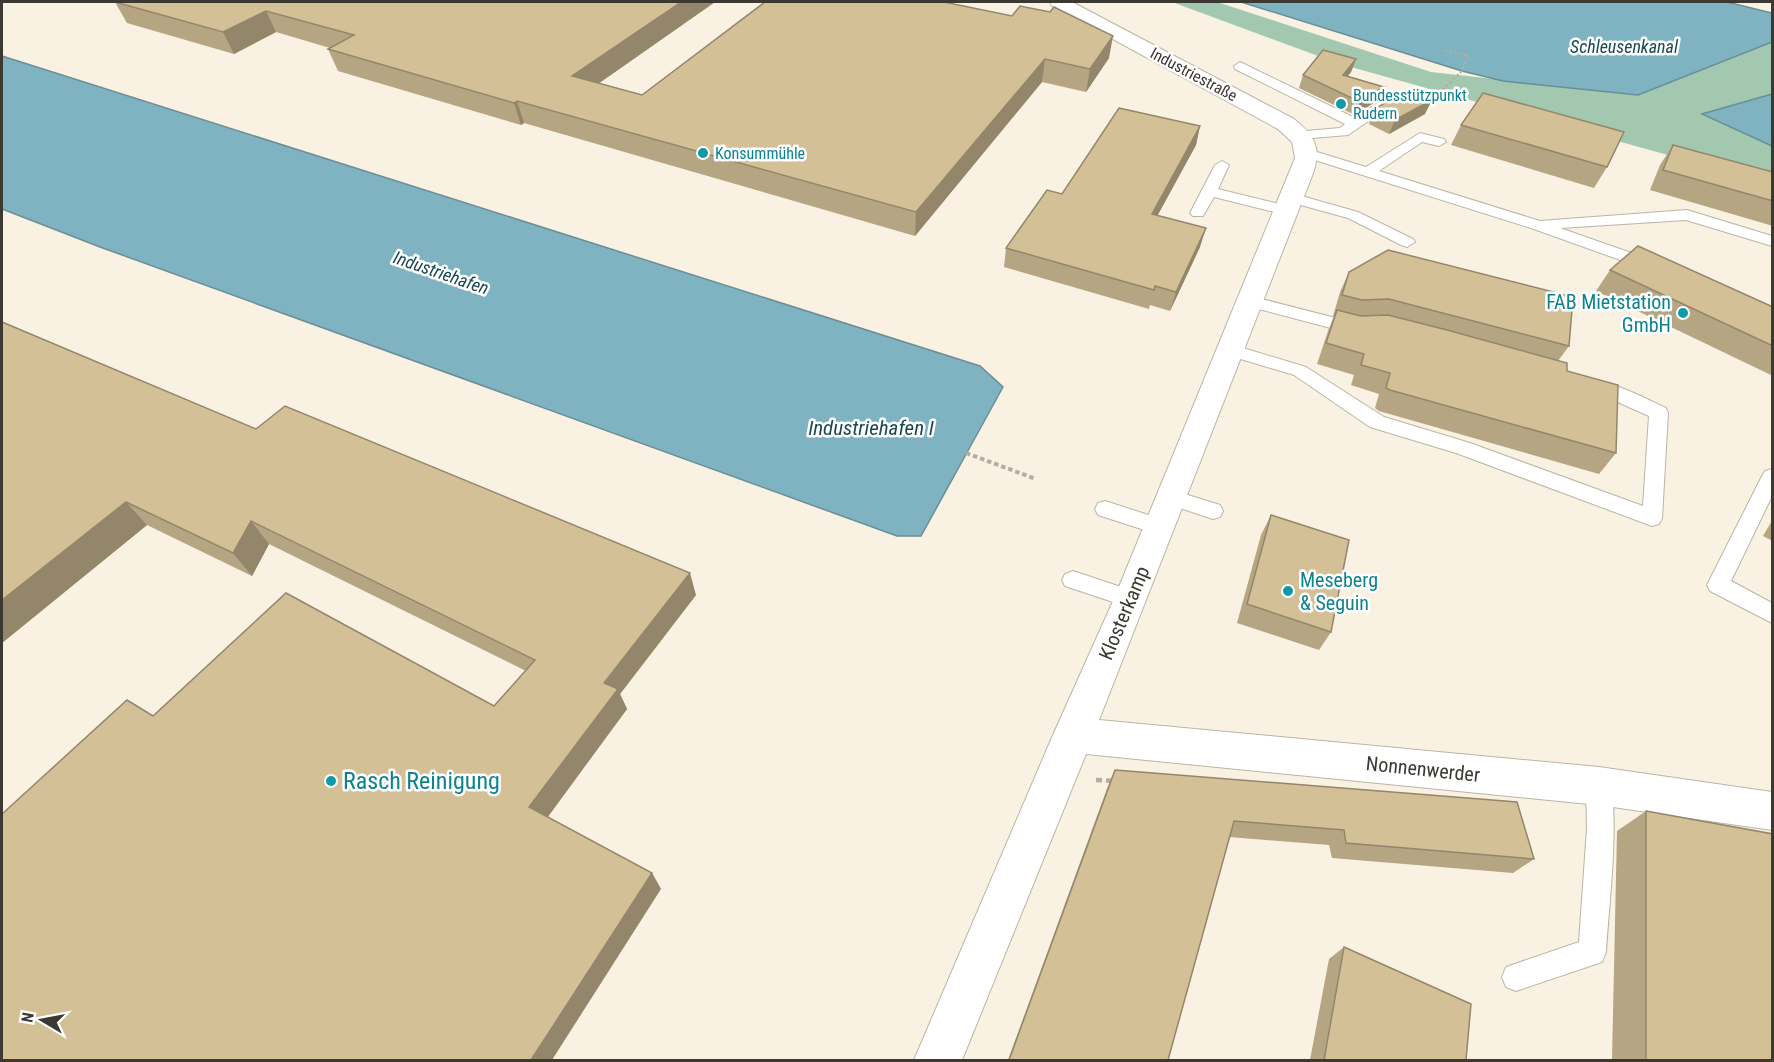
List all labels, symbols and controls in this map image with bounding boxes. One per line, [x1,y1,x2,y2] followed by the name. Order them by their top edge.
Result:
[1570,36,1679,57] water label: Schleusenkanal
[1147,44,1240,105] street label: Industriestraße
[1353,86,1467,123] place label: Bundesstützpunkt Rudern
[1334,97,1348,111] marker: Bundesstützpunkt Rudern
[715,144,805,163] place label: Konsummühle
[696,146,710,160] marker: Konsummühle
[391,246,492,299] water label: Industriehafen
[1546,290,1671,337] place label: FAB Mietstation GmbH
[1676,306,1690,320] marker: FAB Mietstation GmbH
[808,416,934,440] water label: Industriehafen I
[1094,562,1154,664] street label: Klosterkamp
[1300,568,1378,615] place label: Meseberg & Seguin
[1281,584,1295,598] marker: Meseberg & Seguin
[1365,751,1481,787] street label: Nonnenwerder
[343,767,500,795] place label: Rasch Reinigung
[324,774,338,788] marker: Rasch Reinigung
[12,990,72,1050] north arrow
[18,1011,38,1024] text: N

